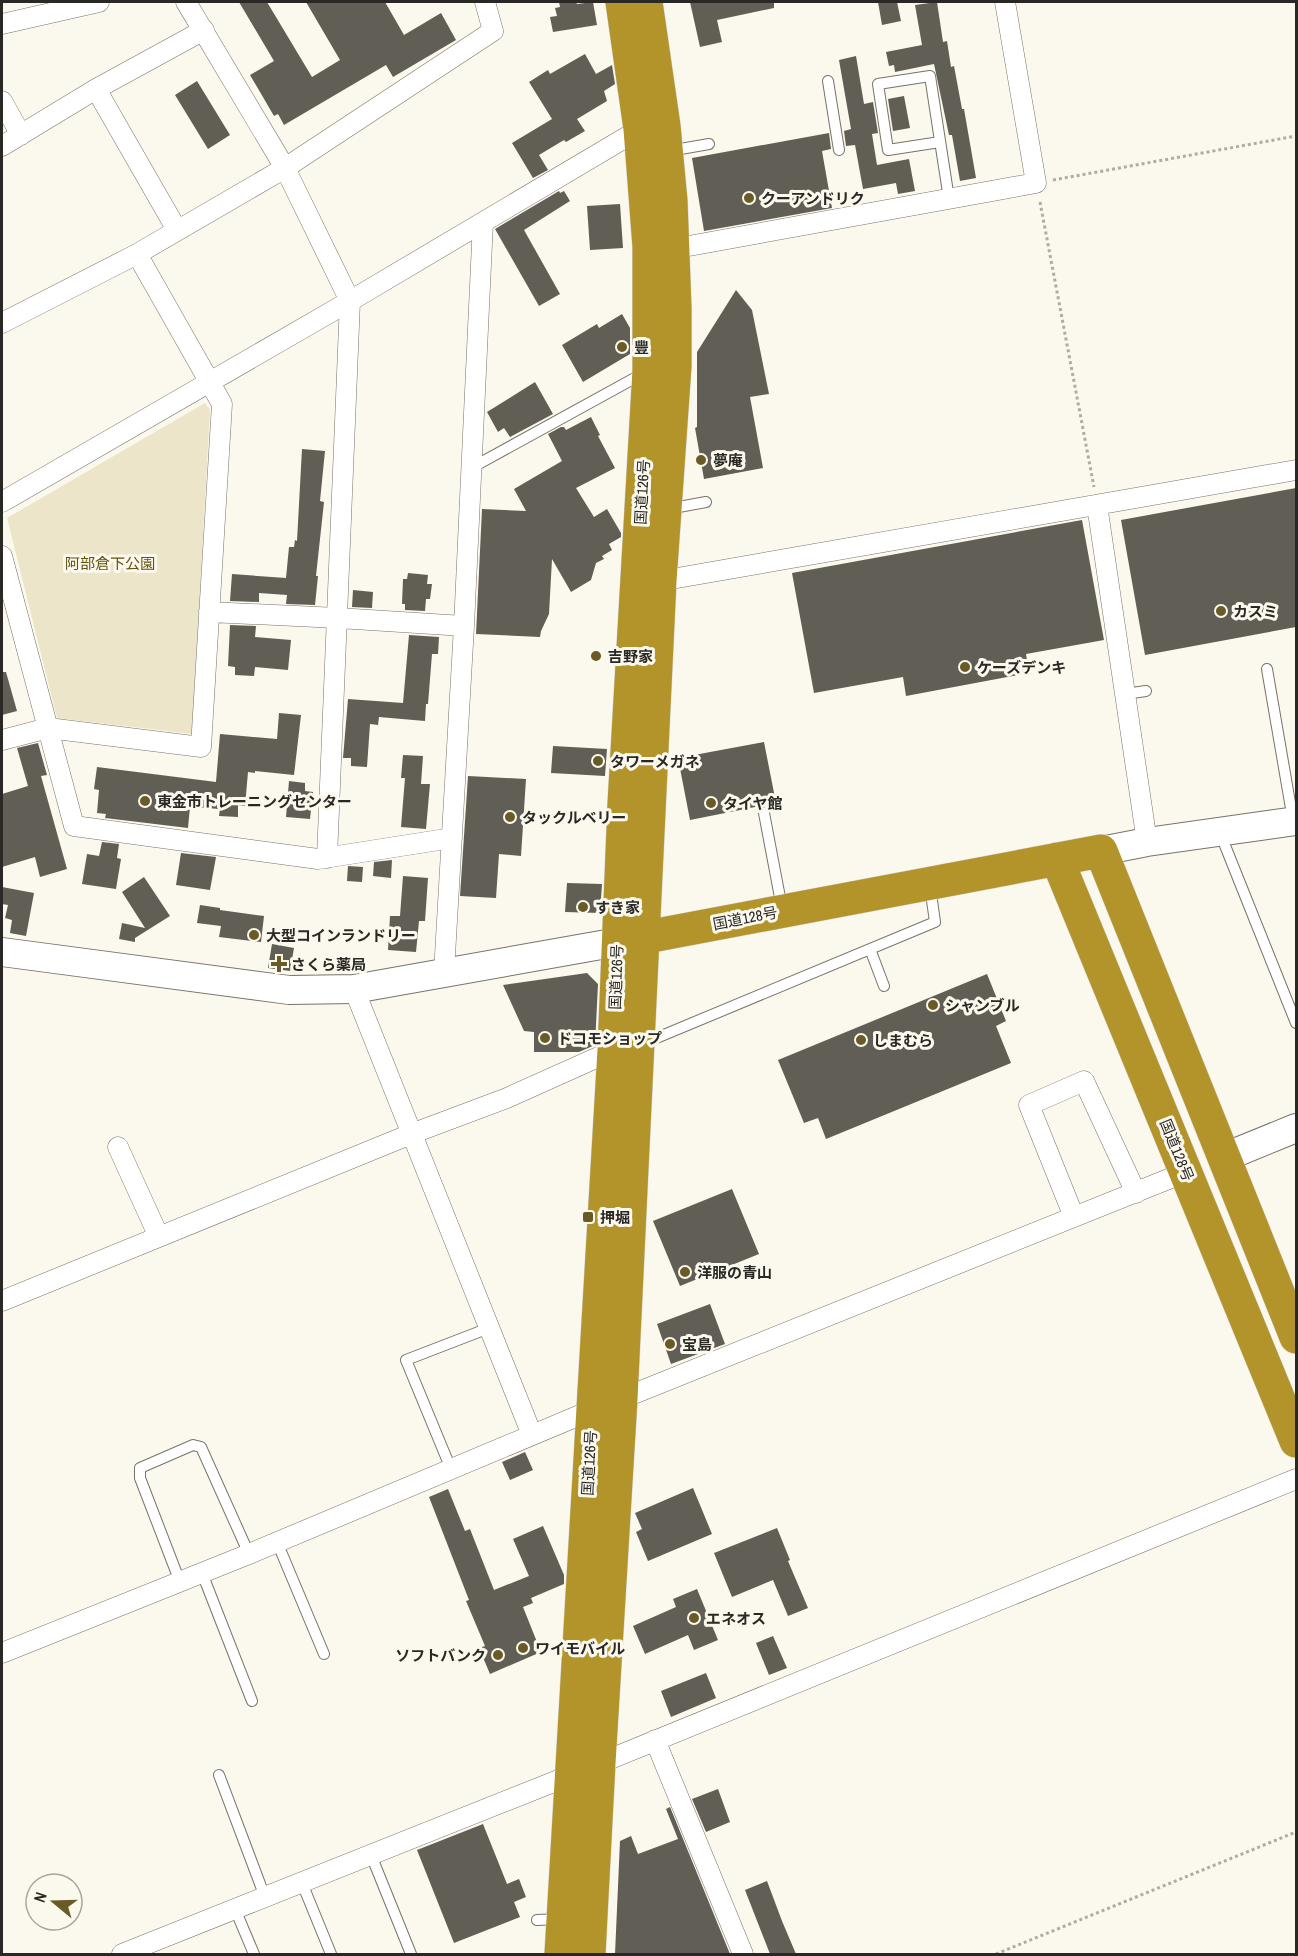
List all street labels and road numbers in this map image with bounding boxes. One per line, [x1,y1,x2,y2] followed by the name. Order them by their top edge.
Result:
[630,459,654,525] street label: 国道126号
[711,901,779,935] street label: 国道128号
[604,944,628,1010] street label: 国道126号
[1155,1116,1199,1184] street label: 国道128号
[577,1430,601,1496] street label: 国道126号

